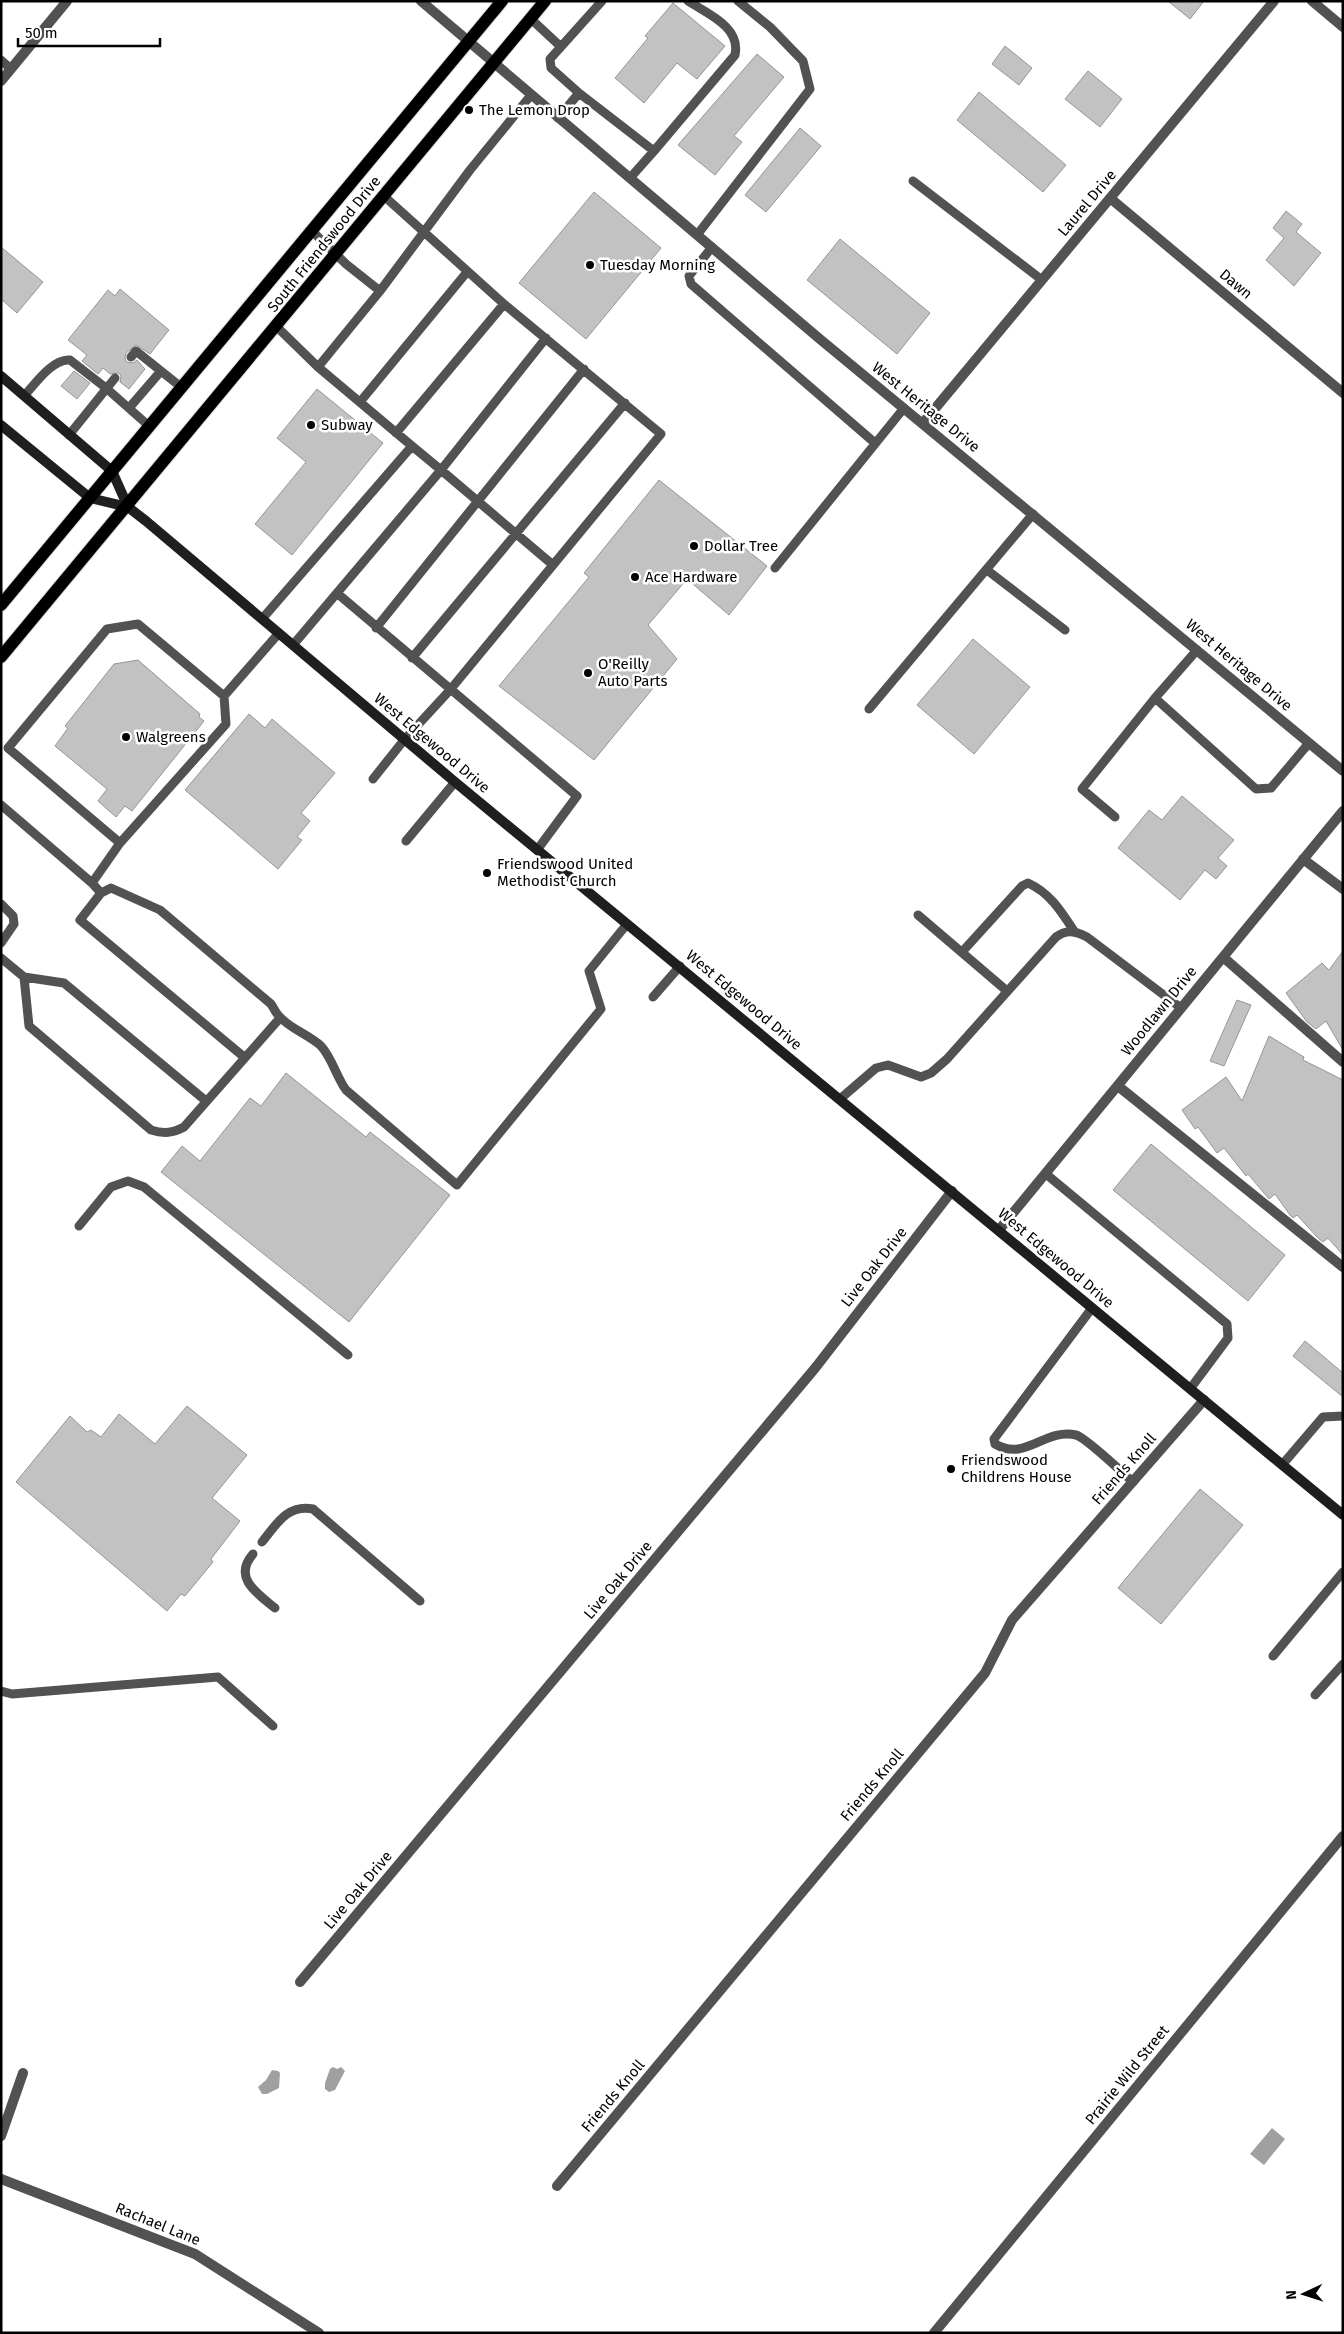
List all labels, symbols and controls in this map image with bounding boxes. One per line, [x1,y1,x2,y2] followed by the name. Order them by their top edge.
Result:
[18,15,160,47] scale bar
[25,24,58,42] text: 50 m
[479,101,590,119] place label: The Lemon Drop
[463,104,475,116] marker: The Lemon Drop
[1054,166,1120,240] street label: Laurel Drive
[264,172,384,316] street label: South Friendswood Drive
[600,256,715,274] place label: Tuesday Morning
[584,259,596,271] marker: Tuesday Morning
[1216,265,1256,303] street label: Dawn
[868,358,984,456] street label: West Heritage Drive
[321,416,373,434] place label: Subway
[305,419,317,431] marker: Subway
[704,537,778,555] place label: Dollar Tree
[688,540,700,552] marker: Dollar Tree
[645,568,738,586] place label: Ace Hardware
[629,571,641,583] marker: Ace Hardware
[1182,615,1296,715] street label: West Heritage Drive
[598,655,668,690] place label: O'Reilly Auto Parts
[582,667,594,679] marker: O'Reilly Auto Parts
[370,689,494,797] street label: West Edgewood Drive
[136,728,206,746] place label: Walgreens
[120,731,132,743] marker: Walgreens
[497,855,633,890] place label: Friendswood United Methodist Church
[481,867,493,879] marker: Friendswood United Methodist Church
[682,946,806,1054] street label: West Edgewood Drive
[1117,963,1201,1059] street label: Woodlawn Drive
[994,1204,1118,1312] street label: West Edgewood Drive
[837,1223,911,1311] street label: Live Oak Drive
[1088,1429,1160,1508] street label: Friends Knoll
[961,1451,1072,1486] place label: Friendswood Childrens House
[945,1463,957,1475] marker: Friendswood Childrens House
[580,1537,656,1623] street label: Live Oak Drive
[837,1745,908,1825] street label: Friends Knoll
[320,1847,396,1933] street label: Live Oak Drive
[1081,2021,1173,2128] street label: Prairie Wild Street
[578,2056,649,2136] street label: Friends Knoll
[113,2199,203,2249] street label: Rachael Lane
[1279,2269,1329,2319] north arrow
[1283,2290,1300,2300] text: N

